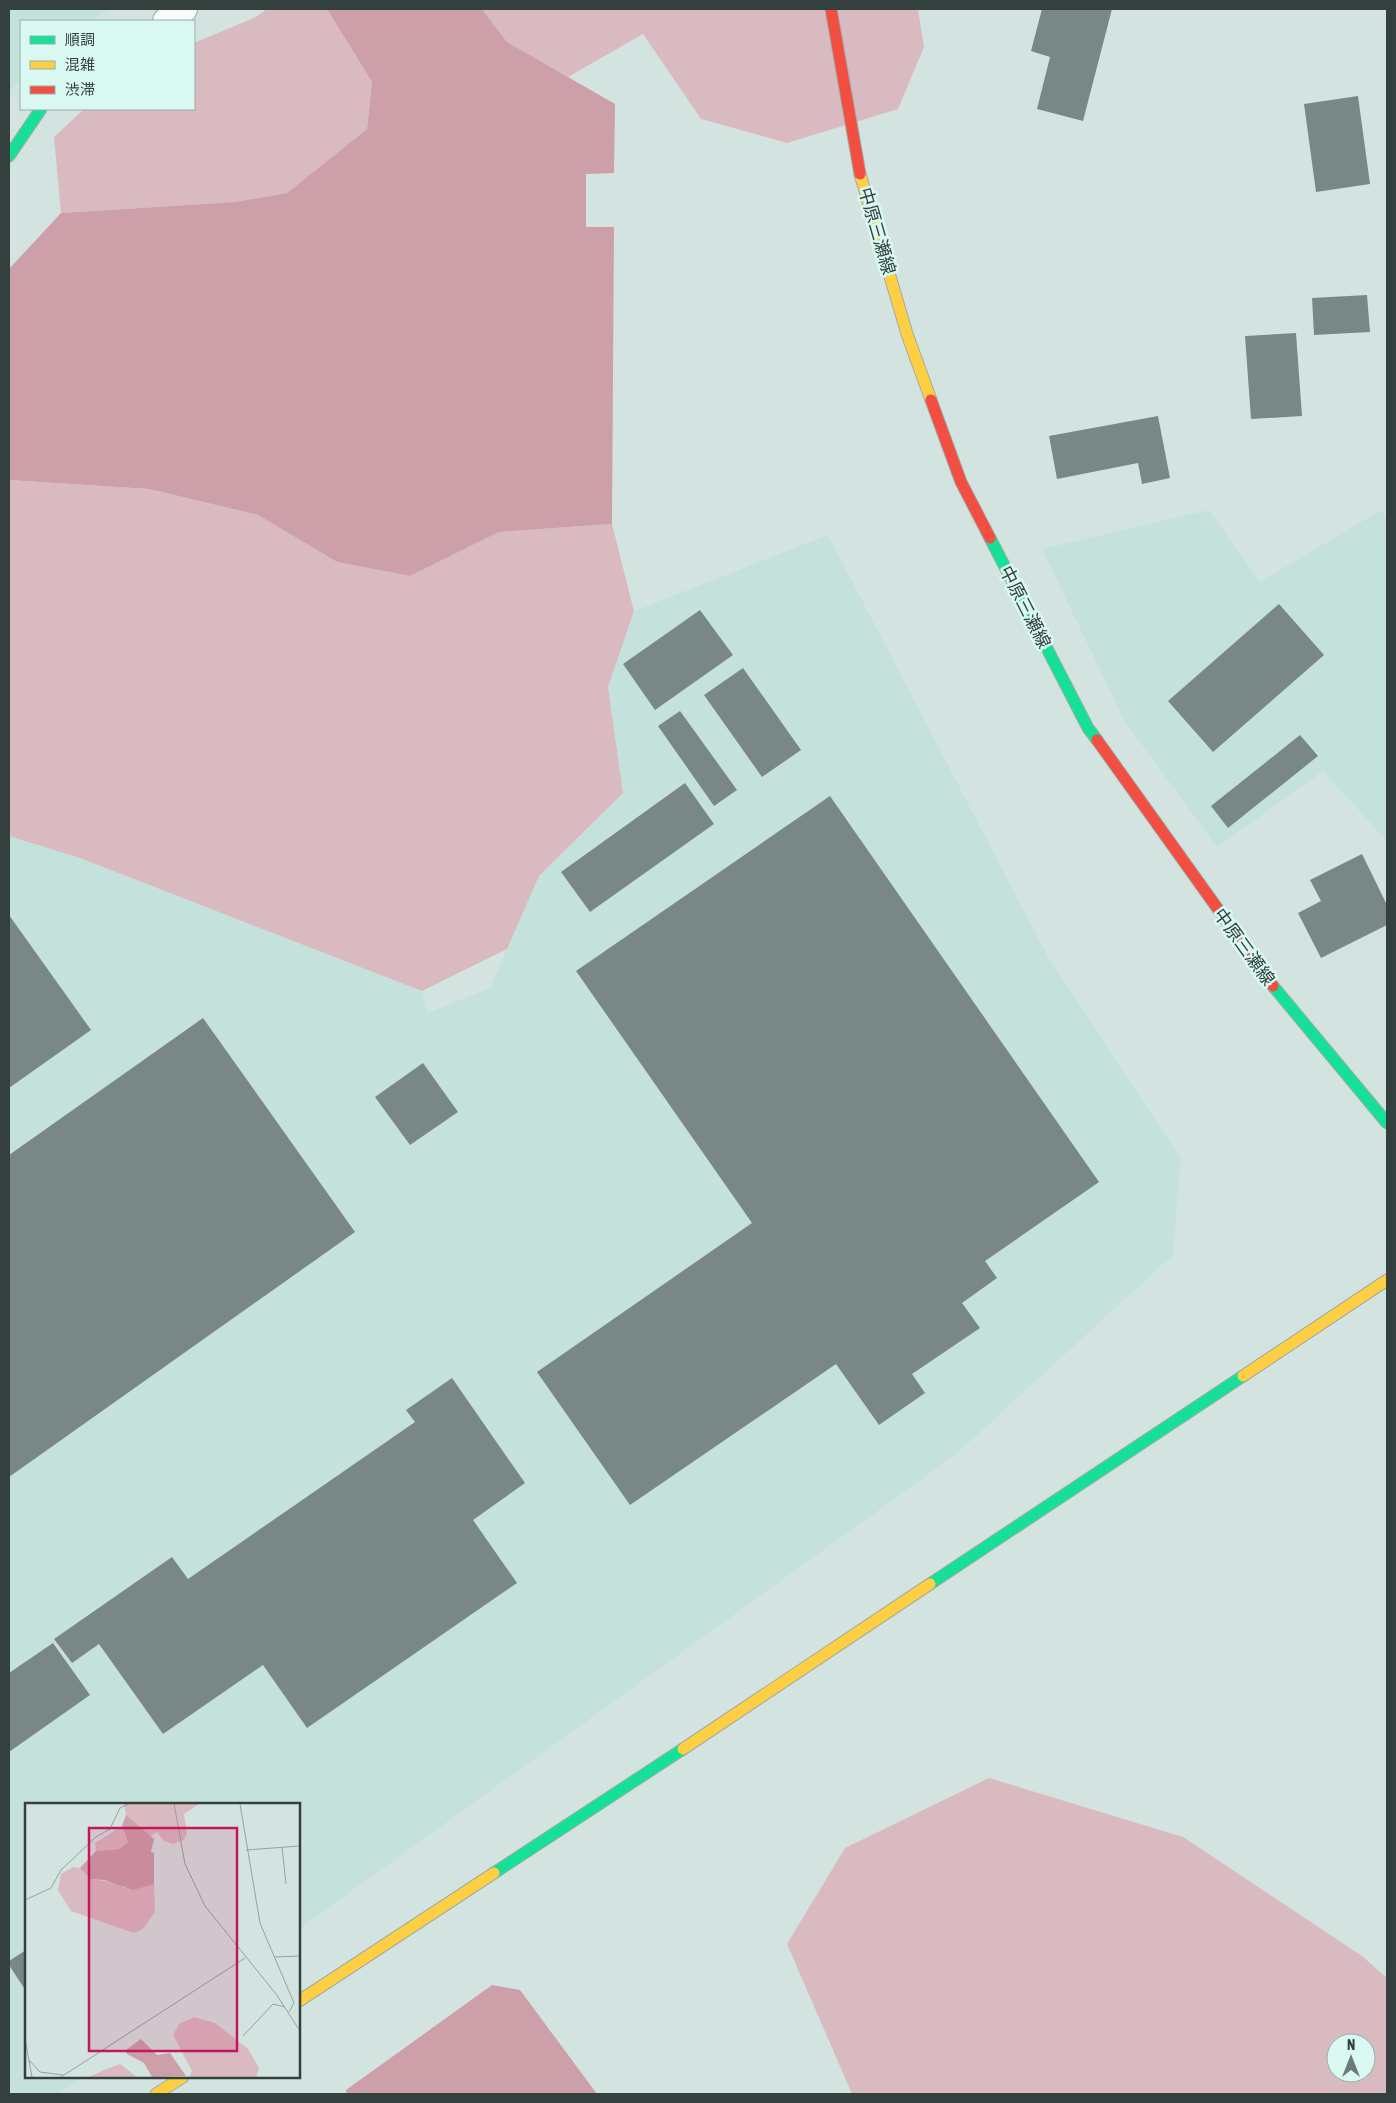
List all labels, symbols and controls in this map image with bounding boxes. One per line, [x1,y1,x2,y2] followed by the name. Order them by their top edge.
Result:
[20,20,195,110] legend
[65,31,95,48] text: 順調
[65,56,95,73] text: 混雑
[65,81,95,98] text: 渋滞
[855,185,900,277] street label: 中原三瀬線
[996,562,1055,652] street label: 中原三瀬線
[1209,904,1279,989] street label: 中原三瀬線
[25,1803,300,2078] inset map
[1326,2033,1376,2083] north arrow
[1347,2037,1355,2053] text: N

